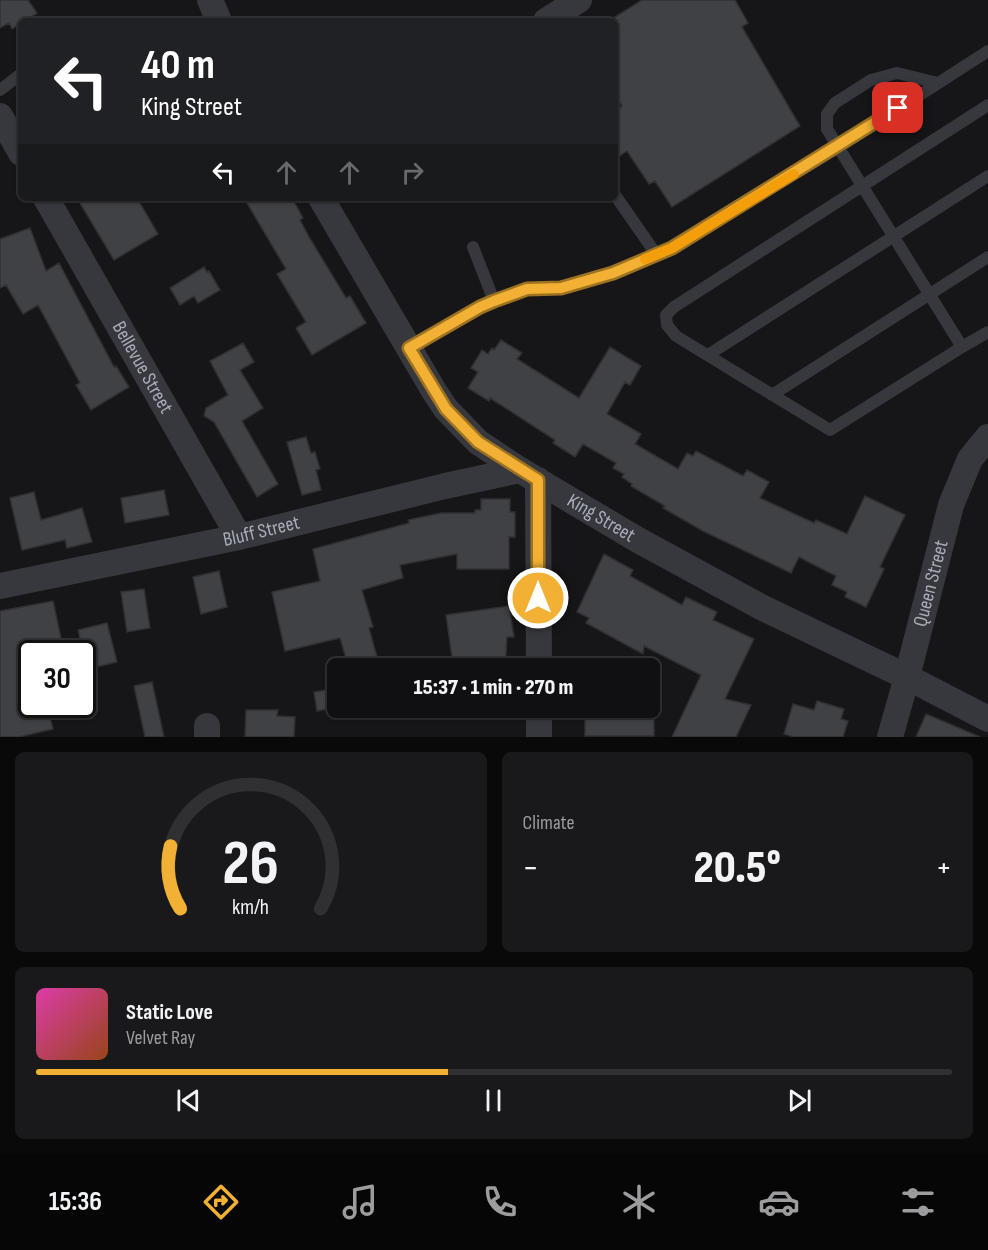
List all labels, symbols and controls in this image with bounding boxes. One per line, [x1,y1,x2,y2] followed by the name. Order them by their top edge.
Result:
[141,40,215,91] text: 40 m
[42,42,120,120] icon: left
[872,82,923,133] pin
[141,91,242,123] text: King Street
[881,91,914,124] icon: arrive
[207,156,240,189] icon: left
[270,156,303,189] icon: ahead
[333,156,366,189] icon: ahead
[396,156,429,189] icon: right
[107,317,178,418] street label: Bellevue Street
[563,489,639,548] street label: King Street
[221,510,302,552] street label: Bluff Street
[908,538,954,629] street label: Queen Street
[506,566,570,630] position arrow
[18,640,96,718] speed limit sign: 30
[414,674,573,701] text: 15:37 · 1 min · 270 m
[523,811,575,835] text: Climate
[222,827,279,902] text: 26
[694,841,781,896] text: 20.5°
[523,848,539,888] text: −
[936,848,952,888] text: +
[232,895,269,920] text: km/h
[126,999,213,1026] text: Static Love
[126,1026,195,1050] text: Velvet Ray
[172,1084,205,1117] icon: previous
[477,1084,510,1117] icon: pause
[783,1084,816,1117] icon: next
[200,1181,242,1223] icon: directions
[339,1181,381,1223] icon: music
[479,1181,521,1223] icon: phone
[618,1181,660,1223] icon: climate
[758,1181,800,1223] icon: car
[897,1181,939,1223] icon: filters
[49,1186,102,1218] text: 15:36

